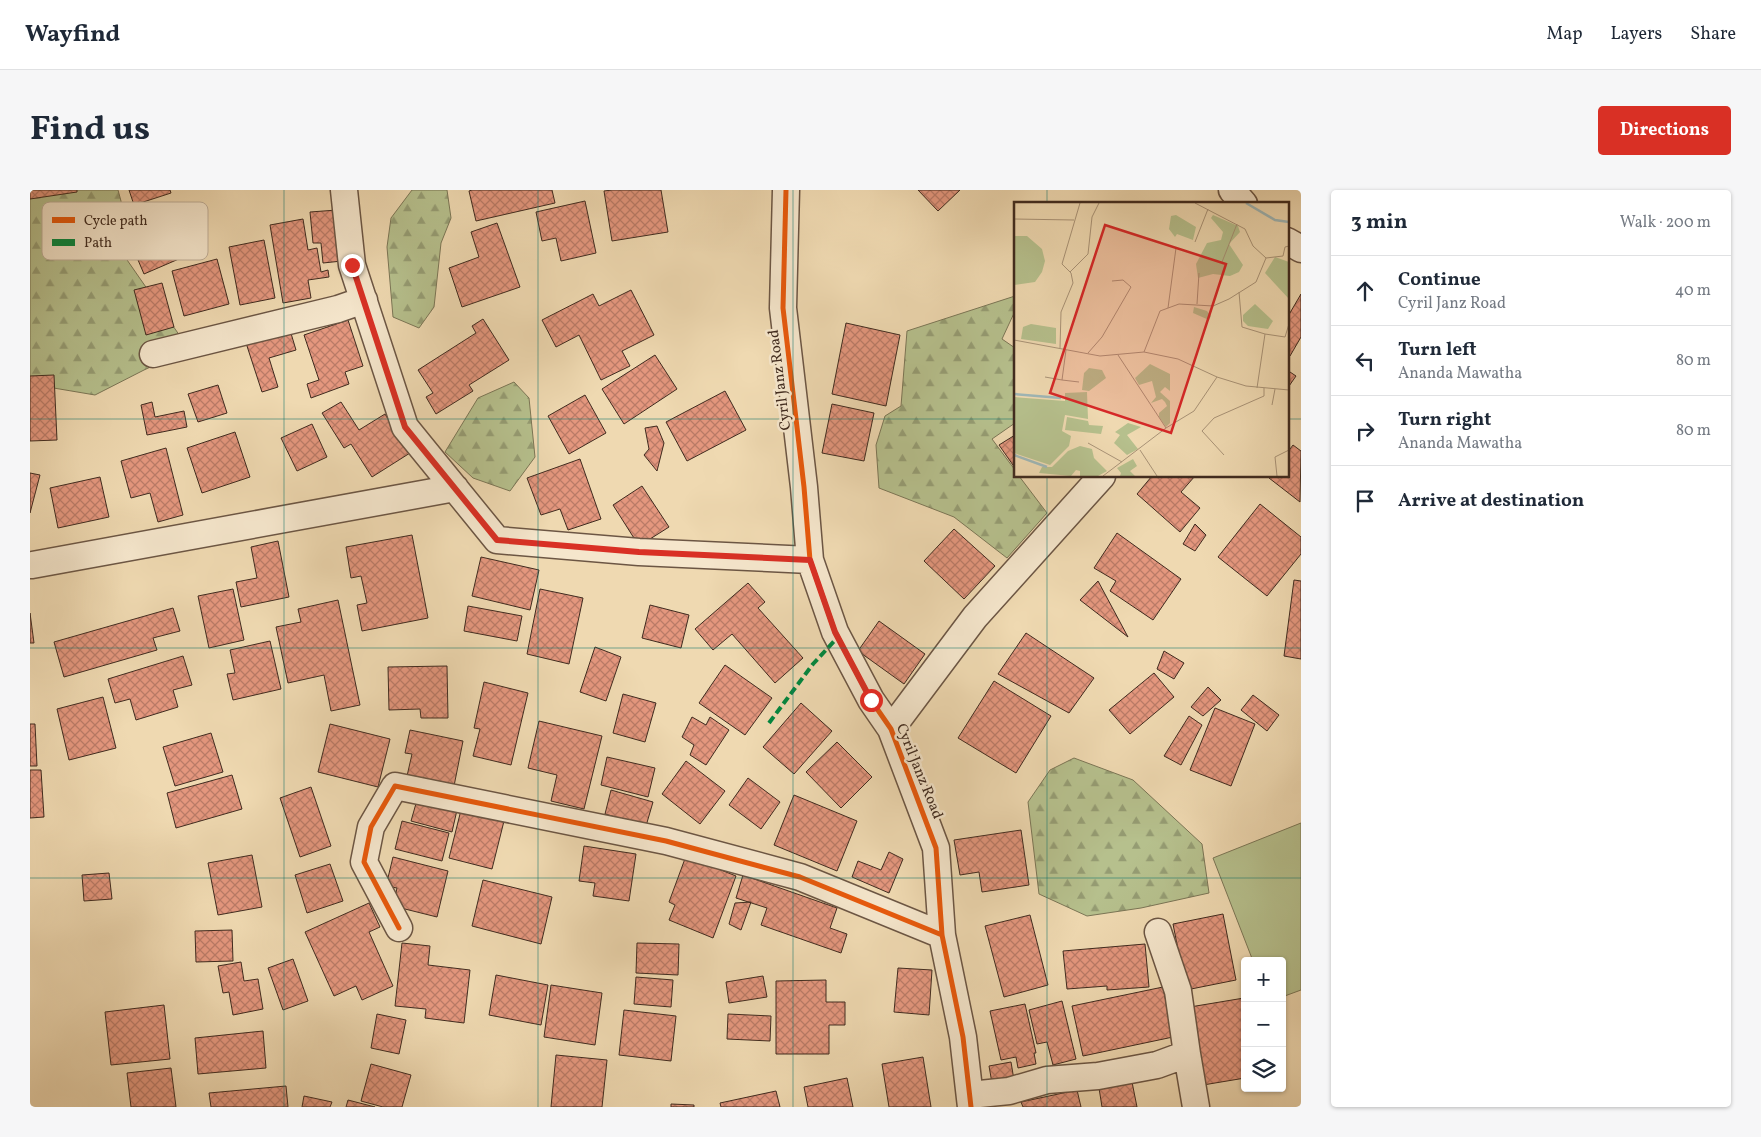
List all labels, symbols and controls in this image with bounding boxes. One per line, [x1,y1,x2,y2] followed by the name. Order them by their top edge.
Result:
[25,18,120,52] text: Wayfind
[1546,22,1582,47] text: Map
[1610,22,1662,47] text: Layers
[1690,22,1736,47] text: Share
[30,106,150,154] text: Find us
[1598,106,1731,155] button: Directions
[42,202,208,260] legend
[1014,202,1288,478] inset map
[1351,208,1407,237] text: 3 min
[84,212,148,231] text: Cycle path
[1620,212,1711,234] text: Walk · 200 m
[84,234,112,253] text: Path
[341,254,364,277] route end
[1398,267,1481,293] text: Continue
[1351,277,1379,305] icon: ahead
[1675,280,1711,302] text: 40 m
[1398,293,1506,315] text: Cyril Janz Road
[764,328,797,431] street label: Cyril Janz Road
[1398,337,1477,363] text: Turn left
[1351,347,1379,375] icon: left
[1676,350,1711,372] text: 80 m
[1398,363,1522,385] text: Ananda Mawatha
[1398,407,1491,433] text: Turn right
[1351,417,1379,445] icon: right
[1676,420,1711,442] text: 80 m
[1398,433,1522,455] text: Ananda Mawatha
[1351,487,1379,515] icon: arrive
[1398,488,1584,514] text: Arrive at destination
[860,689,883,712] route start
[890,721,947,822] street label: Cyril Janz Road
[1241,957,1286,1092] map controls
[1241,957,1286,1002] button: +
[1241,1002,1286,1047] button: −
[1241,1047,1286,1092] button: layers

